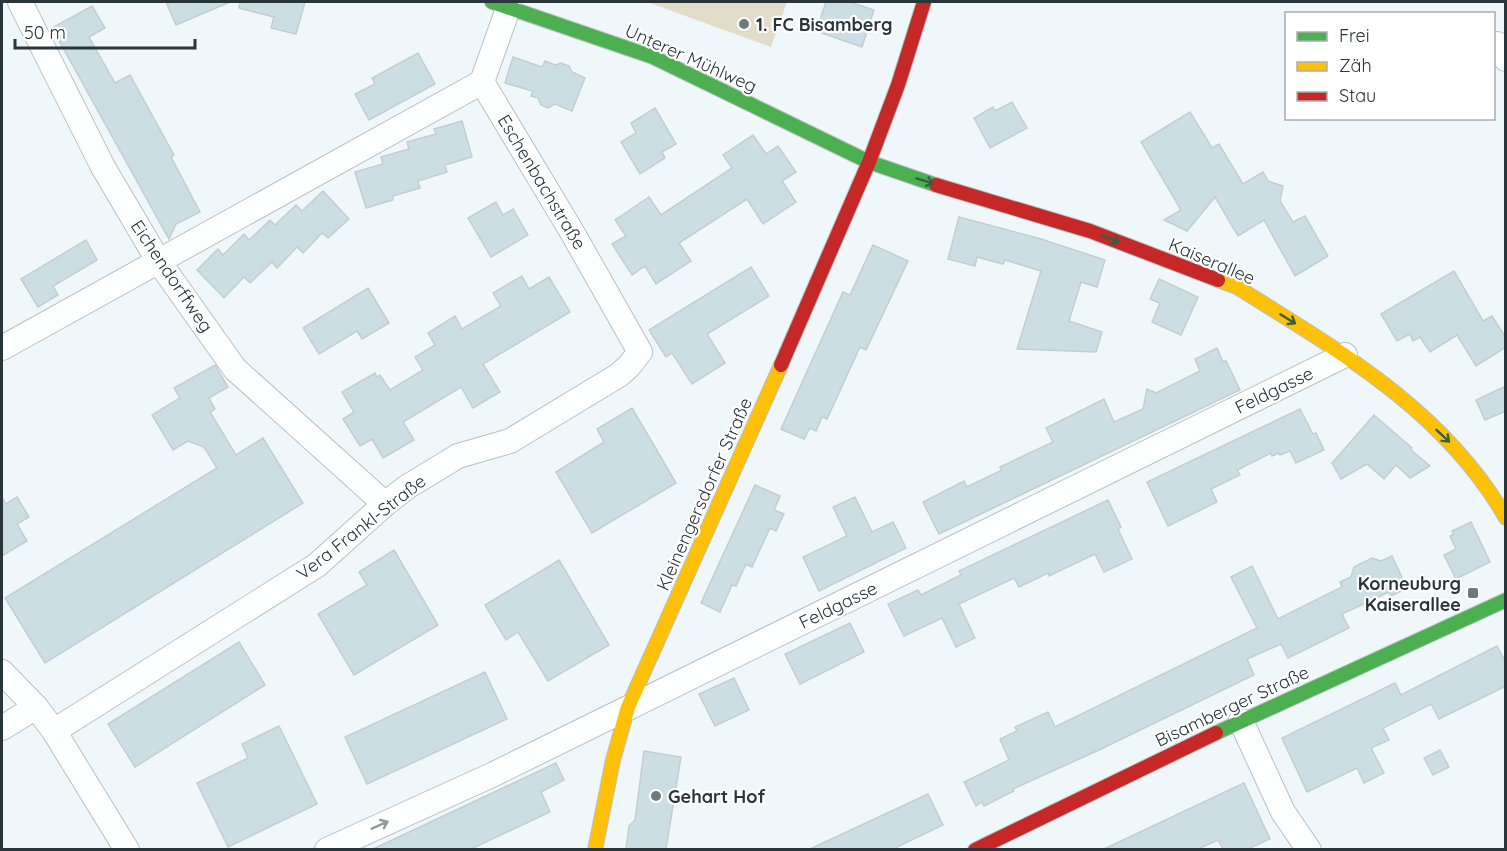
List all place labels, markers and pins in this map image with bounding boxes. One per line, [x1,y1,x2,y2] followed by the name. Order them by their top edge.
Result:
[756,13,893,36] place label: 1. FC Bisamberg
[737,17,751,31] marker: 1. FC Bisamberg
[1358,572,1461,616] place label: Korneuburg Kaiserallee
[1466,586,1480,600] marker: Korneuburg Kaiserallee
[668,785,765,808] place label: Gehart Hof
[649,789,663,803] marker: Gehart Hof

